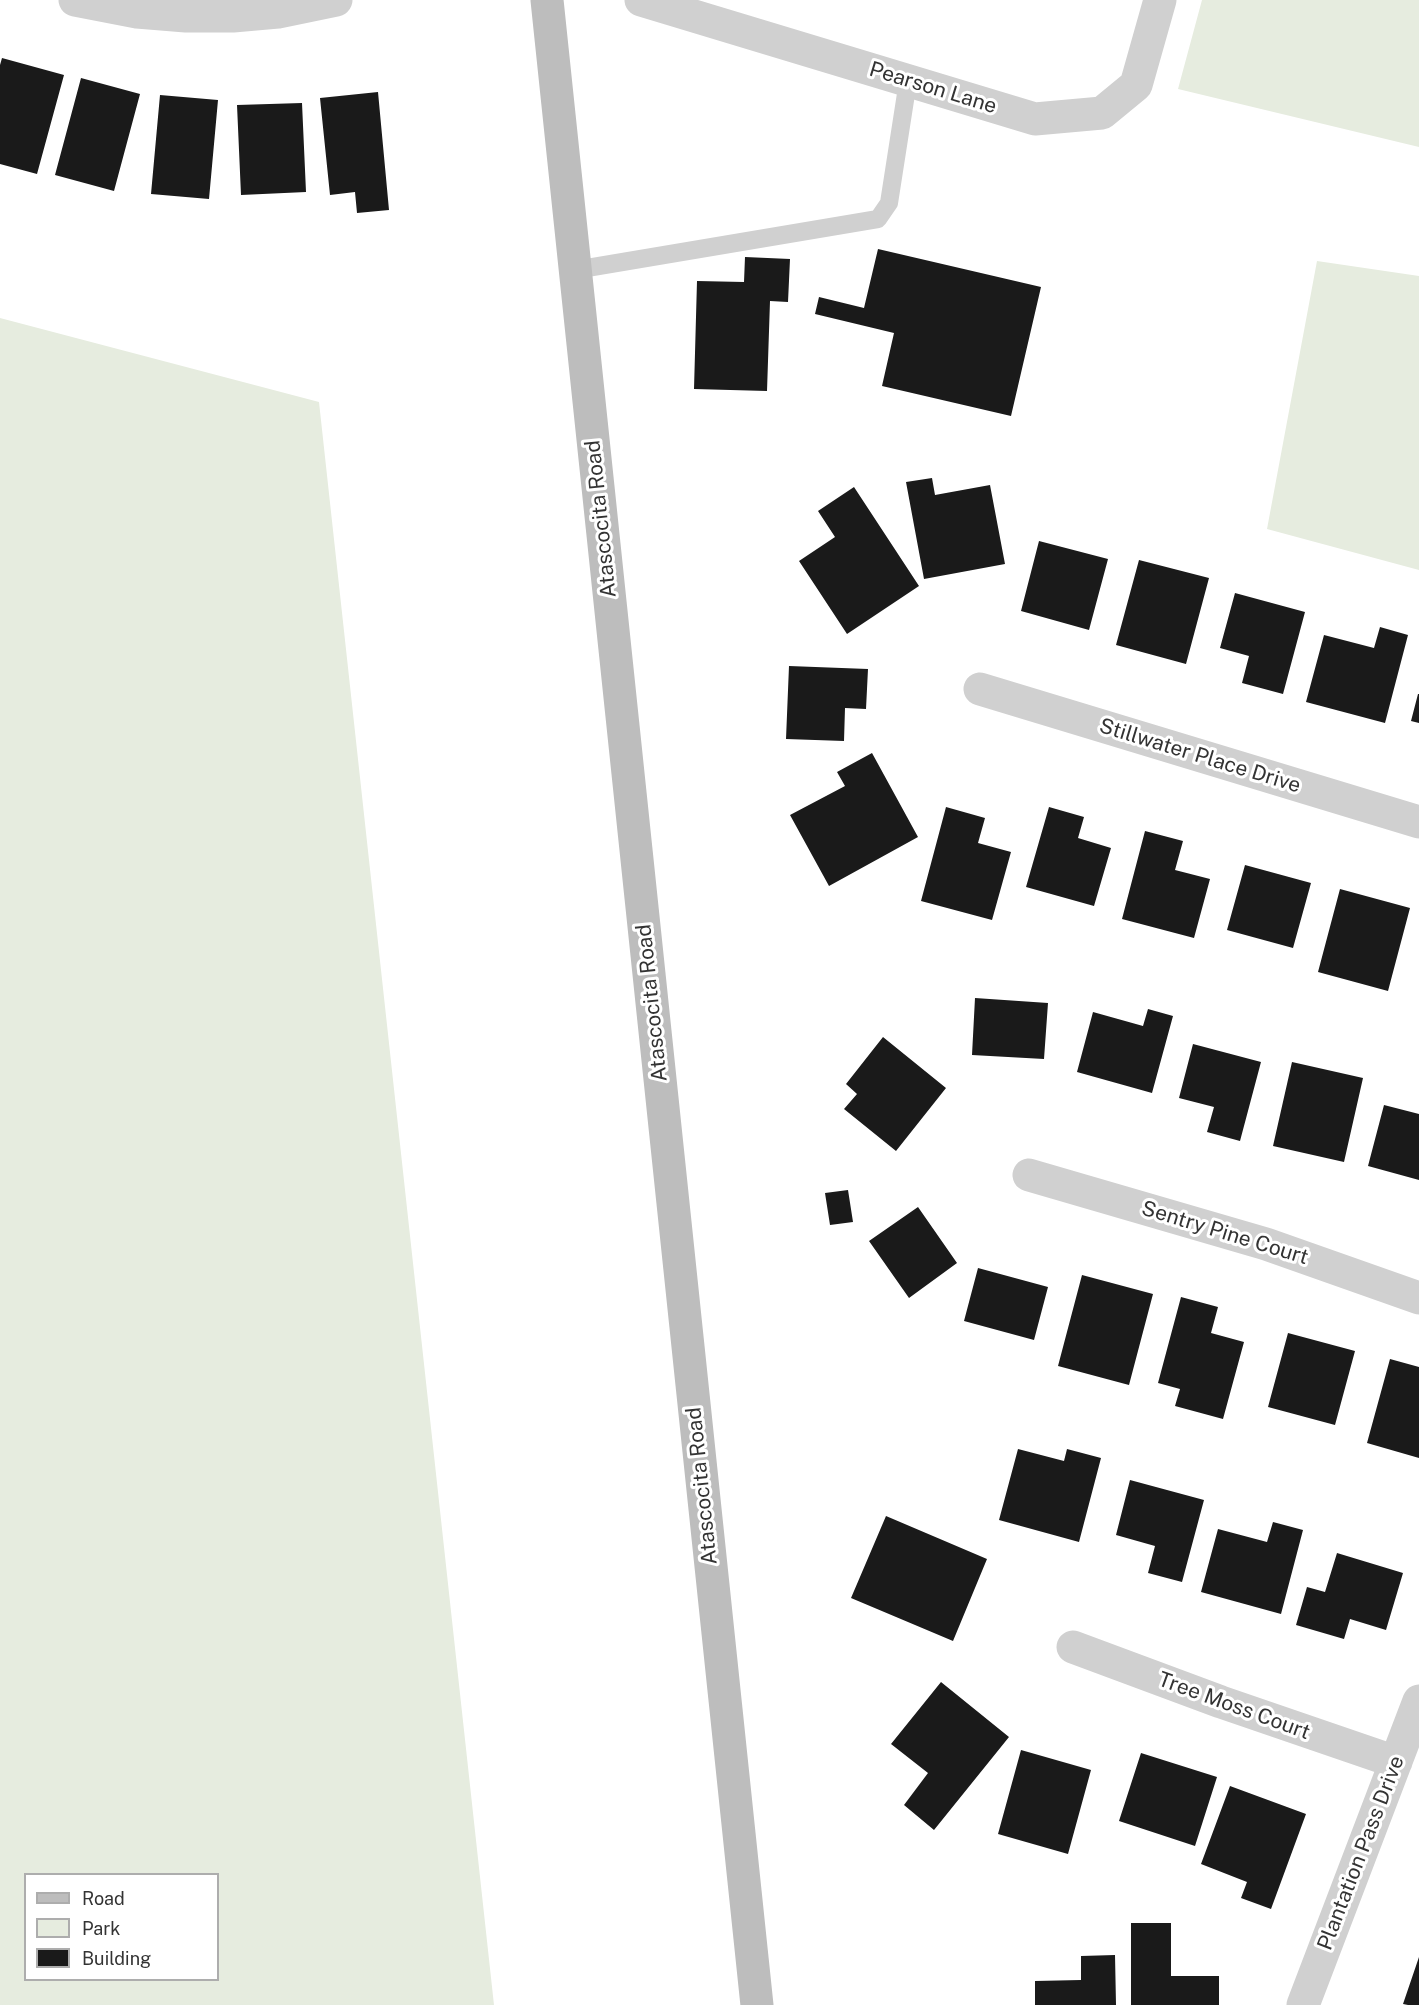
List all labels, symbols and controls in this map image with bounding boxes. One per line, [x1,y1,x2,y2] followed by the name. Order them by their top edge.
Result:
[866,57,1000,119] street label: Pearson Lane
[580,439,622,599] street label: Atascocita Road
[1096,713,1304,799] street label: Stillwater Place Drive
[631,923,673,1083] street label: Atascocita Road
[1139,1196,1311,1270] street label: Sentry Pine Court
[681,1406,723,1566] street label: Atascocita Road
[1155,1667,1313,1745] street label: Tree Moss Court
[1312,1752,1410,1954] street label: Plantation Pass Drive
[24,1873,219,1981] legend
[82,1888,125,1909] text: Road
[82,1918,120,1939] text: Park
[82,1948,151,1969] text: Building

